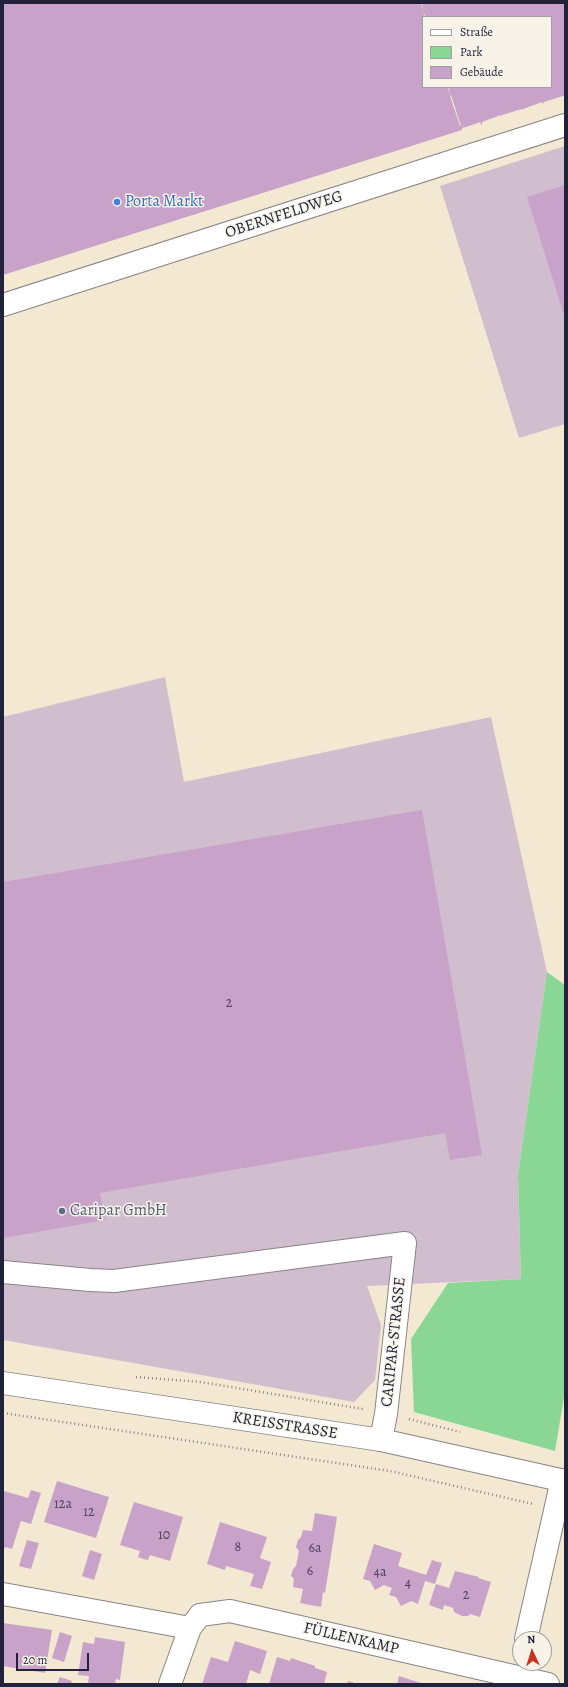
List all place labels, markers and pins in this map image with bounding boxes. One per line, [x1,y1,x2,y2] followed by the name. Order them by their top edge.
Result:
[125,192,203,212] place label: Porta Markt
[112,197,122,207] marker: Porta Markt
[70,1201,167,1221] place label: Caripar GmbH
[57,1206,67,1216] marker: Caripar GmbH

